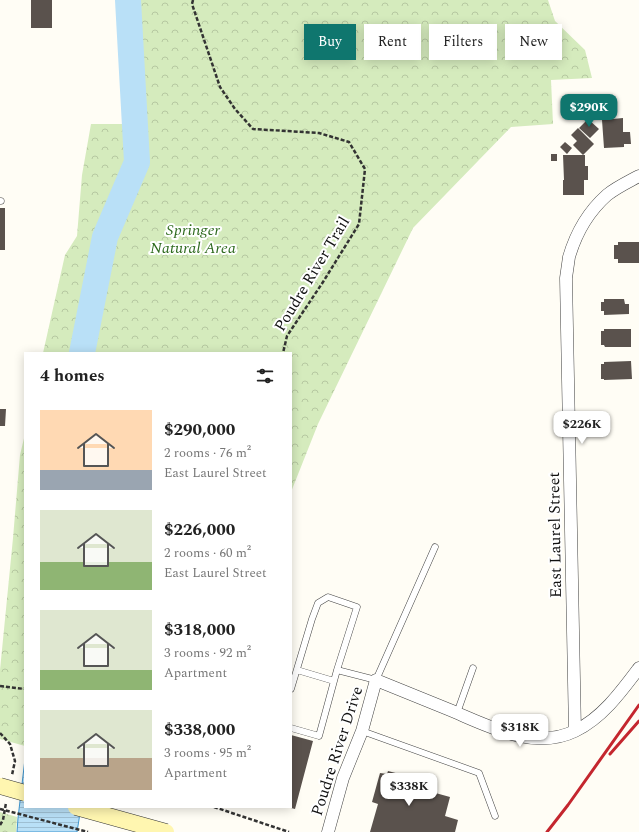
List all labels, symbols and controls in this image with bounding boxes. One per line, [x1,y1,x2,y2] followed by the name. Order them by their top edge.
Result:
[304,24,356,60] chip: Buy
[364,24,421,60] chip: Rent
[429,24,497,60] chip: Filters
[505,24,562,60] chip: New
[561,94,617,128] pin: $290K
[569,97,609,117] text: $290K
[268,212,356,336] street label: Poudre River Trail
[150,218,236,260] park label: Springer Natural Area
[40,363,105,389] text: 4 homes
[254,365,276,387] icon: filters
[554,411,610,445] pin: $226K
[562,414,602,434] text: $226K
[164,417,235,443] text: $290,000
[72,426,120,474] icon: home
[164,443,251,463] text: 2 rooms · 76 m²
[164,463,267,483] text: East Laurel Street
[542,471,568,598] street label: East Laurel Street
[164,517,235,543] text: $226,000
[72,526,120,574] icon: home
[164,543,251,563] text: 2 rooms · 60 m²
[164,563,267,583] text: East Laurel Street
[164,617,235,643] text: $318,000
[72,626,120,674] icon: home
[164,643,251,663] text: 3 rooms · 92 m²
[164,663,227,683] text: Apartment
[305,683,369,819] street label: Poudre River Drive
[492,714,548,748] pin: $318K
[164,717,235,743] text: $338,000
[500,717,540,737] text: $318K
[72,726,120,774] icon: home
[164,743,251,763] text: 3 rooms · 95 m²
[164,763,227,783] text: Apartment
[381,773,437,807] pin: $338K
[389,776,429,796] text: $338K

